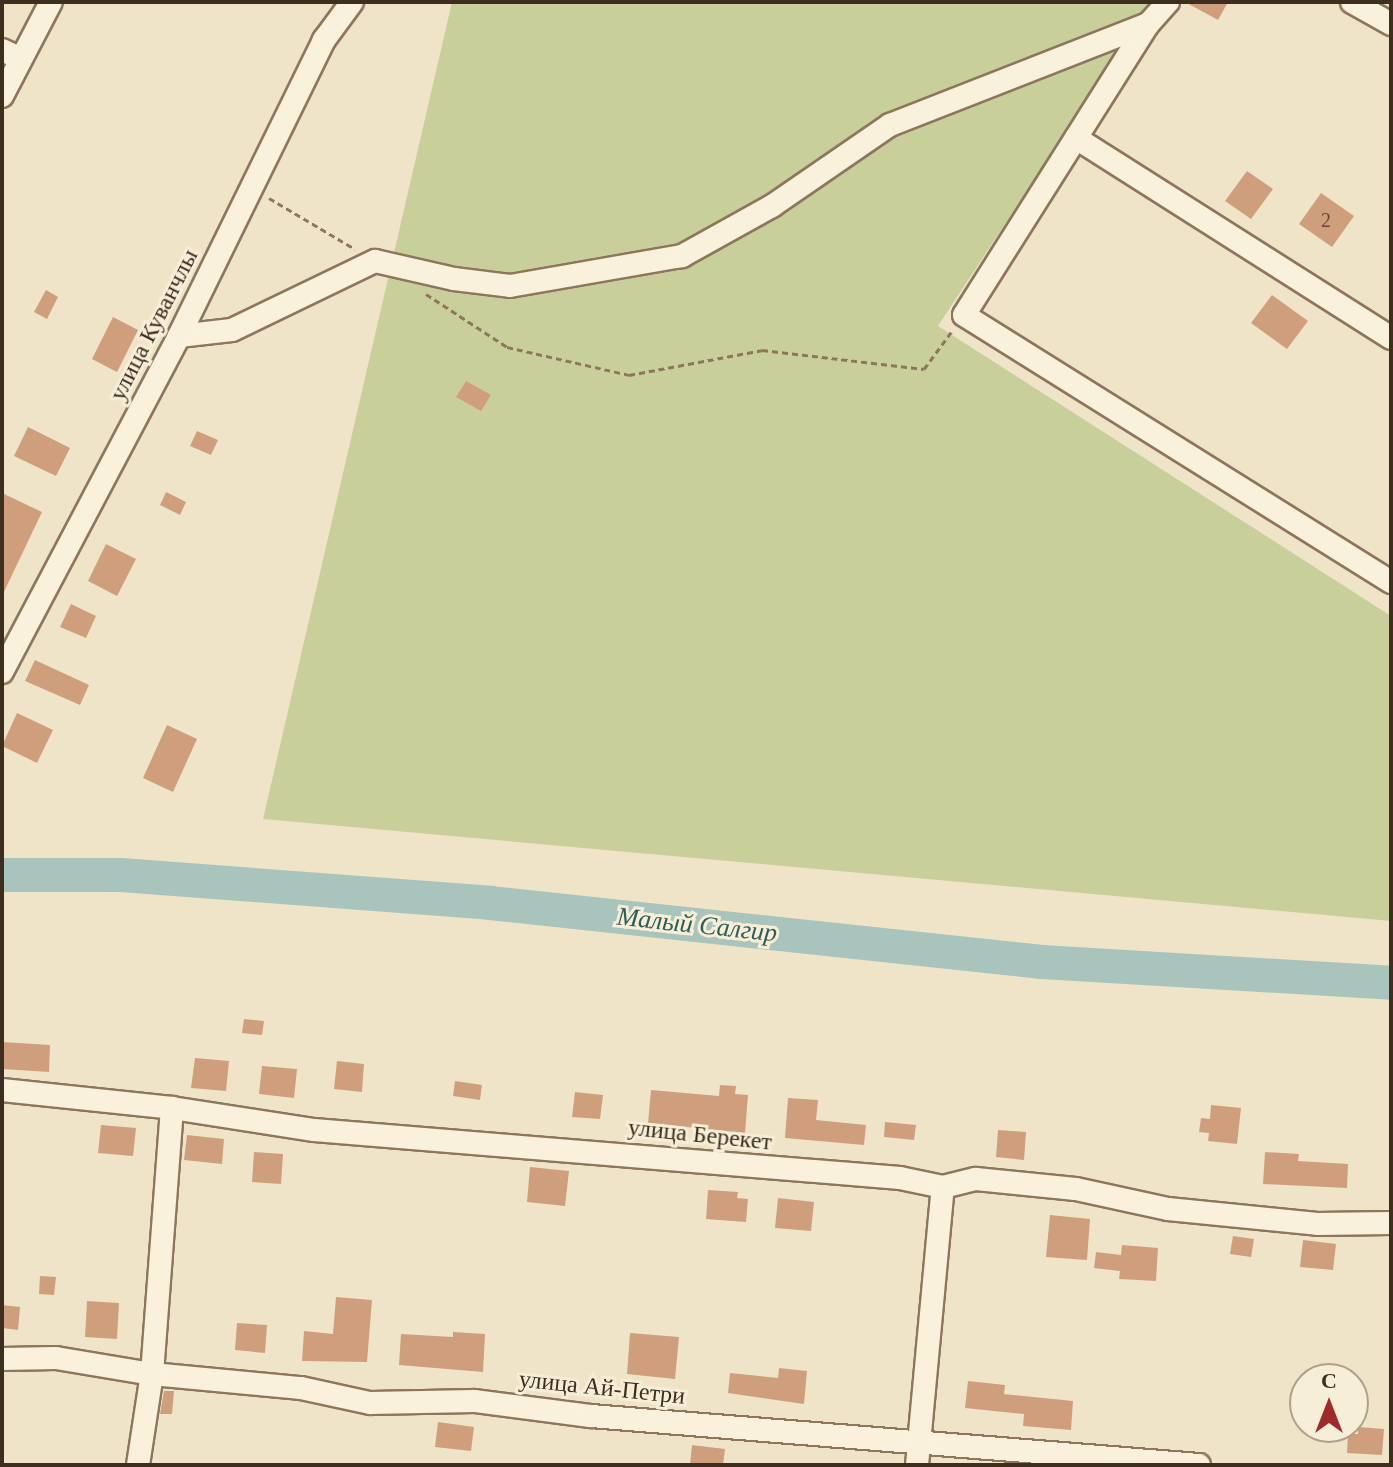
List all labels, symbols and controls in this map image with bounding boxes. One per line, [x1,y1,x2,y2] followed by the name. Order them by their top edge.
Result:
[1321,208,1331,232] house number: 2
[103,244,205,406] street label: улица Куванчлы
[615,901,779,949] water label: Малый Салгир
[627,1113,773,1157] street label: улица Берекет
[1289,1363,1369,1443] north arrow
[517,1365,687,1411] street label: улица Ай-Петри
[1321,1368,1337,1393] text: С

